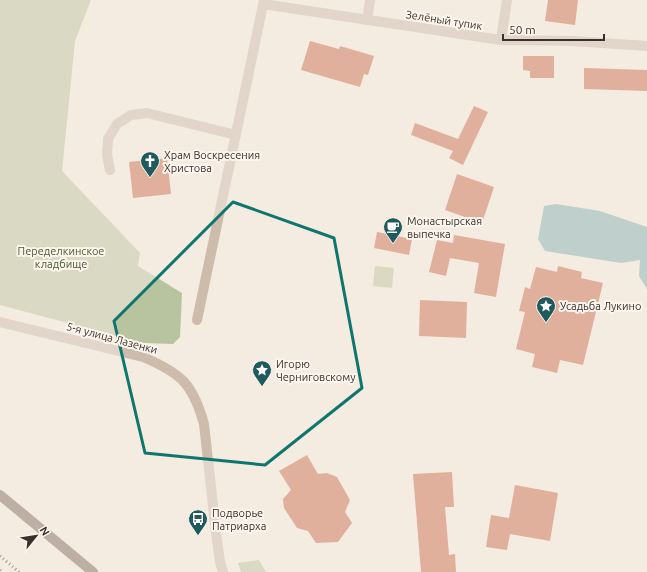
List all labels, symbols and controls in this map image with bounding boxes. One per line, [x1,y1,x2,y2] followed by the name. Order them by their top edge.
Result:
[405,8,483,32] street label: Зелёный тупик
[503,16,604,42] scale bar
[509,23,536,36] text: 50 m
[164,149,260,174] place label: Храм Воскресения Христова
[139,150,161,178] church icon: Храм Воскресения Христова
[407,215,482,240] place label: Монастырская выпечка
[382,216,404,244] cafe icon: Монастырская выпечка
[18,245,104,270] park label: Переделкинское кладбище
[535,295,557,323] place icon: Усадьба Лукино
[560,300,641,312] place label: Усадьба Лукино
[65,320,159,356] street label: 5-я улица Лазенки
[276,358,356,383] place label: Игорю Черниговскому
[251,359,273,387] place icon: Игорю Черниговскому
[212,507,266,532] place label: Подворье Патриарха
[187,508,209,536] bus stop icon: Подворье Патриарха
[16,516,56,556] north arrow
[37,524,52,538] text: N

